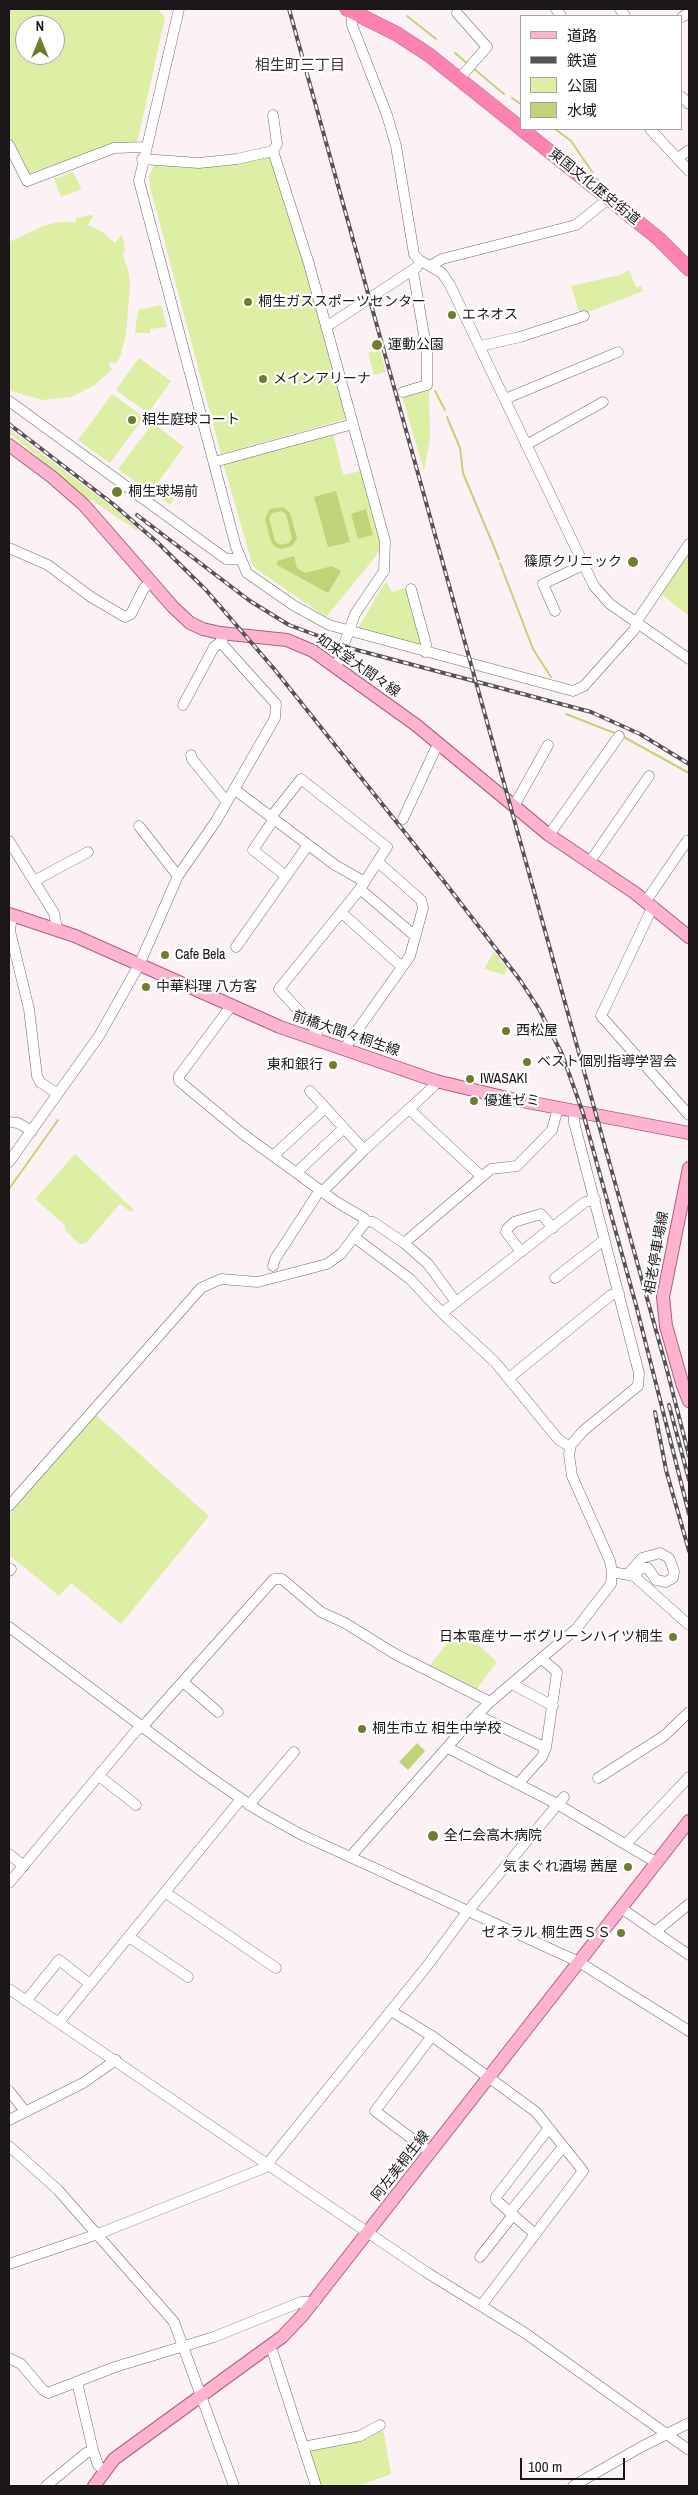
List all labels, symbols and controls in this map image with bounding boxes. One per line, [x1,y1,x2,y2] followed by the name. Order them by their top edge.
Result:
[15,15,65,65] north arrow
[520,15,683,130] legend
[36,17,44,35] text: N
[567,25,597,46] text: 道路
[567,50,597,71] text: 鉄道
[255,57,345,75] district label: 相生町三丁目
[567,75,597,96] text: 公園
[567,100,597,121] text: 水域
[545,145,643,229] street label: 東国文化歴史街道
[258,294,426,310] place label: 桐生ガススポーツセンター
[242,296,254,308] marker: 桐生ガススポーツセンター
[462,307,518,323] place label: エネオス
[446,309,458,321] marker: エネオス
[388,337,444,353] place label: 運動公園
[370,338,384,352] marker: 運動公園
[273,371,371,387] place label: メインアリーナ
[257,373,269,385] marker: メインアリーナ
[142,412,240,428] place label: 相生庭球コート
[126,414,138,426] marker: 相生庭球コート
[128,484,198,500] place label: 桐生球場前
[110,485,124,499] marker: 桐生球場前
[524,554,622,570] place label: 篠原クリニック
[626,555,640,569] marker: 篠原クリニック
[313,631,403,701] street label: 如来堂大間々線
[175,947,225,963] place label: Cafe Bela
[159,949,171,961] marker: Cafe Bela
[156,979,257,995] place label: 中華料理 八方客
[140,981,152,993] marker: 中華料理 八方客
[290,1008,402,1060] street label: 前橋大間々桐生線
[516,1023,558,1039] place label: 西松屋
[500,1025,512,1037] marker: 西松屋
[537,1054,677,1070] place label: ベスト個別指導学習会
[521,1056,533,1068] marker: ベスト個別指導学習会
[267,1057,323,1073] place label: 東和銀行
[327,1059,339,1071] marker: 東和銀行
[480,1071,527,1087] place label: IWASAKI
[464,1073,476,1085] marker: IWASAKI
[484,1093,540,1109] place label: 優進ゼミ
[468,1095,480,1107] marker: 優進ゼミ
[641,1210,673,1296] street label: 相老停車場線
[439,1629,663,1645] place label: 日本電産サーボグリーンハイツ桐生
[667,1631,679,1643] marker: 日本電産サーボグリーンハイツ桐生
[372,1721,501,1737] place label: 桐生市立 相生中学校
[356,1723,368,1735] marker: 桐生市立 相生中学校
[444,1828,542,1844] place label: 全仁会高木病院
[426,1829,440,1843] marker: 全仁会高木病院
[503,1859,618,1875] place label: 気まぐれ酒場 茜屋
[622,1861,634,1873] marker: 気まぐれ酒場 茜屋
[482,1925,611,1941] place label: ゼネラル 桐生西ＳＳ
[615,1927,627,1939] marker: ゼネラル 桐生西ＳＳ
[369,2128,433,2204] street label: 阿左美桐生線
[523,2448,628,2480] scale bar
[528,2456,562,2477] text: 100 m

